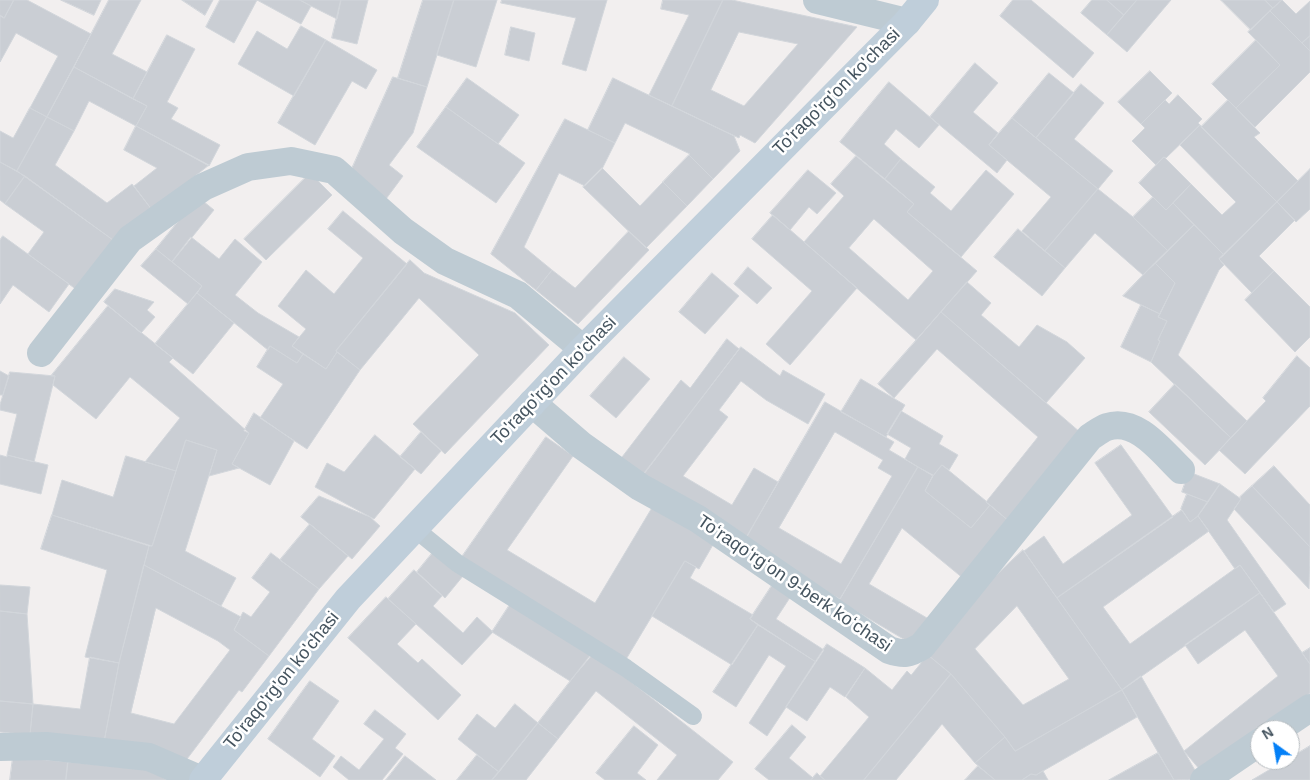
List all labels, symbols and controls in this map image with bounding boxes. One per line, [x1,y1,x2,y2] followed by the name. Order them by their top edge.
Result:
[769,24,905,160] street label: To'raqo'rg'on ko'chasi
[487,312,621,450] street label: To'raqo'rg'on ko'chasi
[693,511,895,657] street label: Toʻraqoʻrgʻon 9-berk koʻchasi
[220,608,344,754] street label: To'raqo'rg'on ko'chasi
[1250,720,1300,770] north arrow
[1259,724,1276,743] text: N

